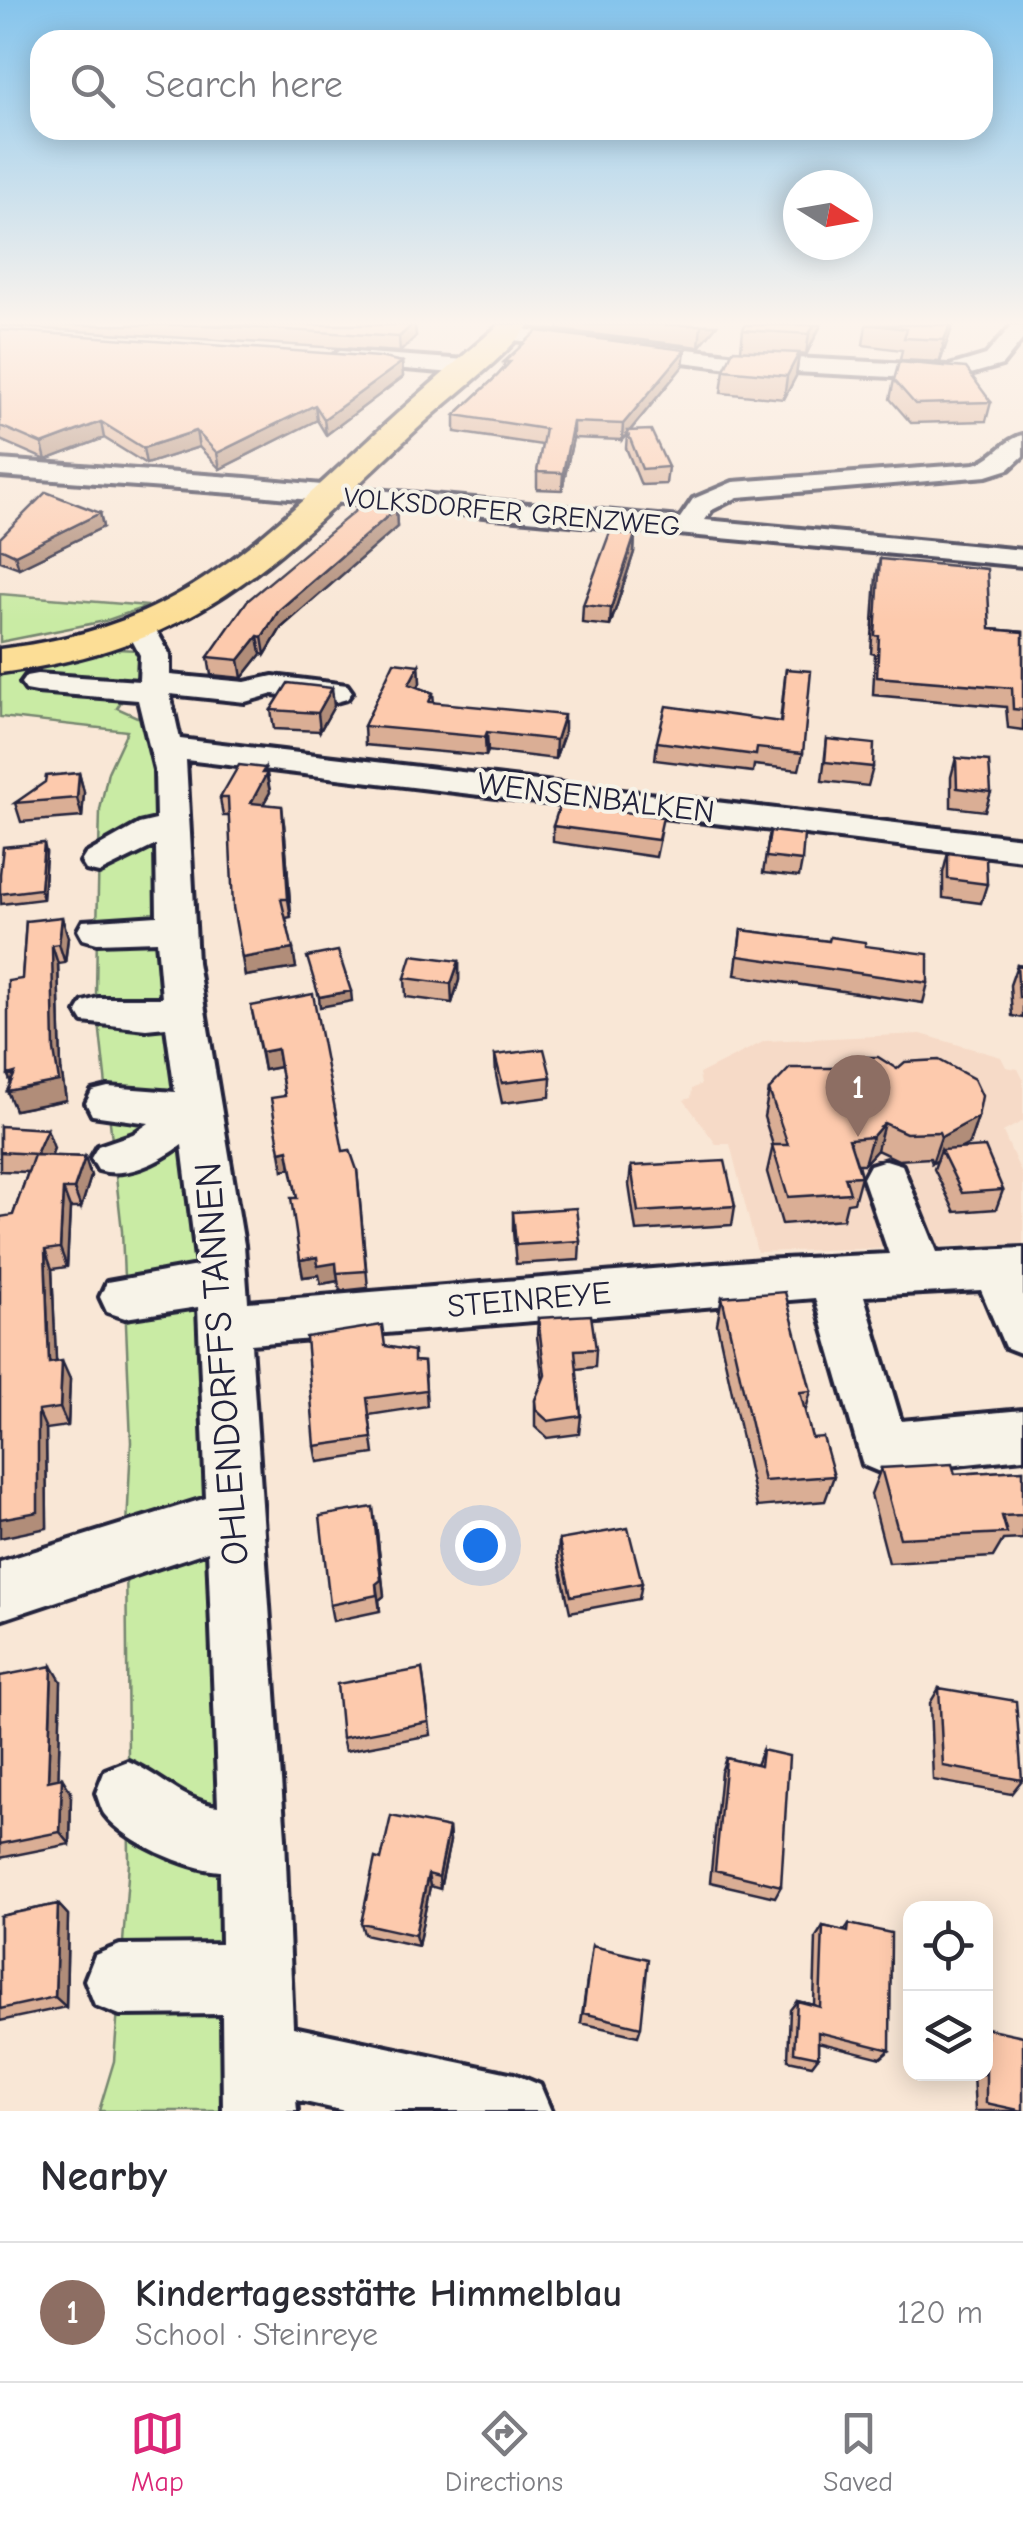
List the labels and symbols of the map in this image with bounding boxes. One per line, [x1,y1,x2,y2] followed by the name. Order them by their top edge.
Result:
[783,170,873,260] north arrow
[342,481,682,543] street label: VOLKSDORFER GRENZWEG
[475,765,717,830] street label: WENSENBALKEN
[826,1054,890,1137] pin: 1
[186,1161,258,1567] street label: OHLENDORFFS TANNEN
[446,1274,612,1325] street label: STEINREYE
[455,1520,506,1571] your location

